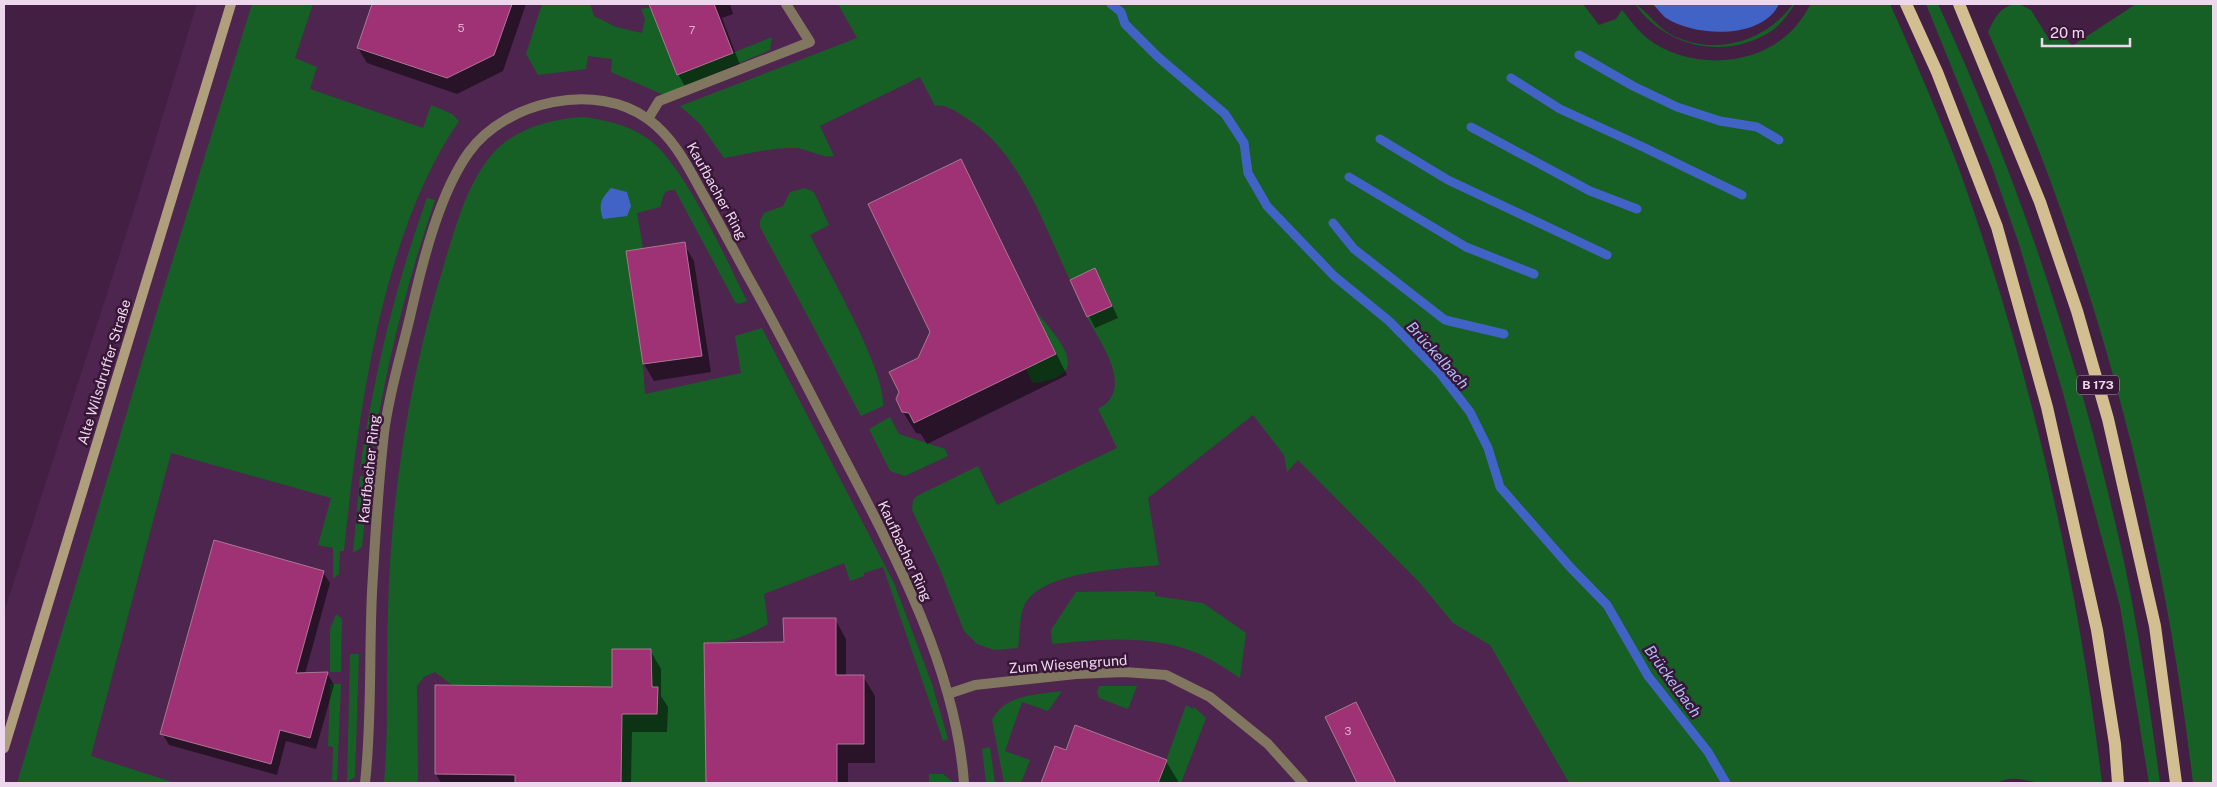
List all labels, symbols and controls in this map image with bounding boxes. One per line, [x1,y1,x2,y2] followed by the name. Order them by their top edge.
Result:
[2042,15,2130,47] scale bar
[457,22,465,34] house number: 5
[689,24,696,36] house number: 7
[2050,24,2085,41] text: 20 m
[684,139,751,243] street label: Kaufbacher Ring
[74,297,134,447] street label: Alte Wilsdruffer Straße
[1403,318,1473,392] water label: Brückelbach
[2077,376,2119,394] road number: B 173
[355,414,383,524] street label: Kaufbacher Ring
[875,498,935,604] street label: Kaufbacher Ring
[1641,642,1705,720] water label: Brückelbach
[1008,652,1128,676] street label: Zum Wiesengrund
[1345,725,1352,737] house number: 3

